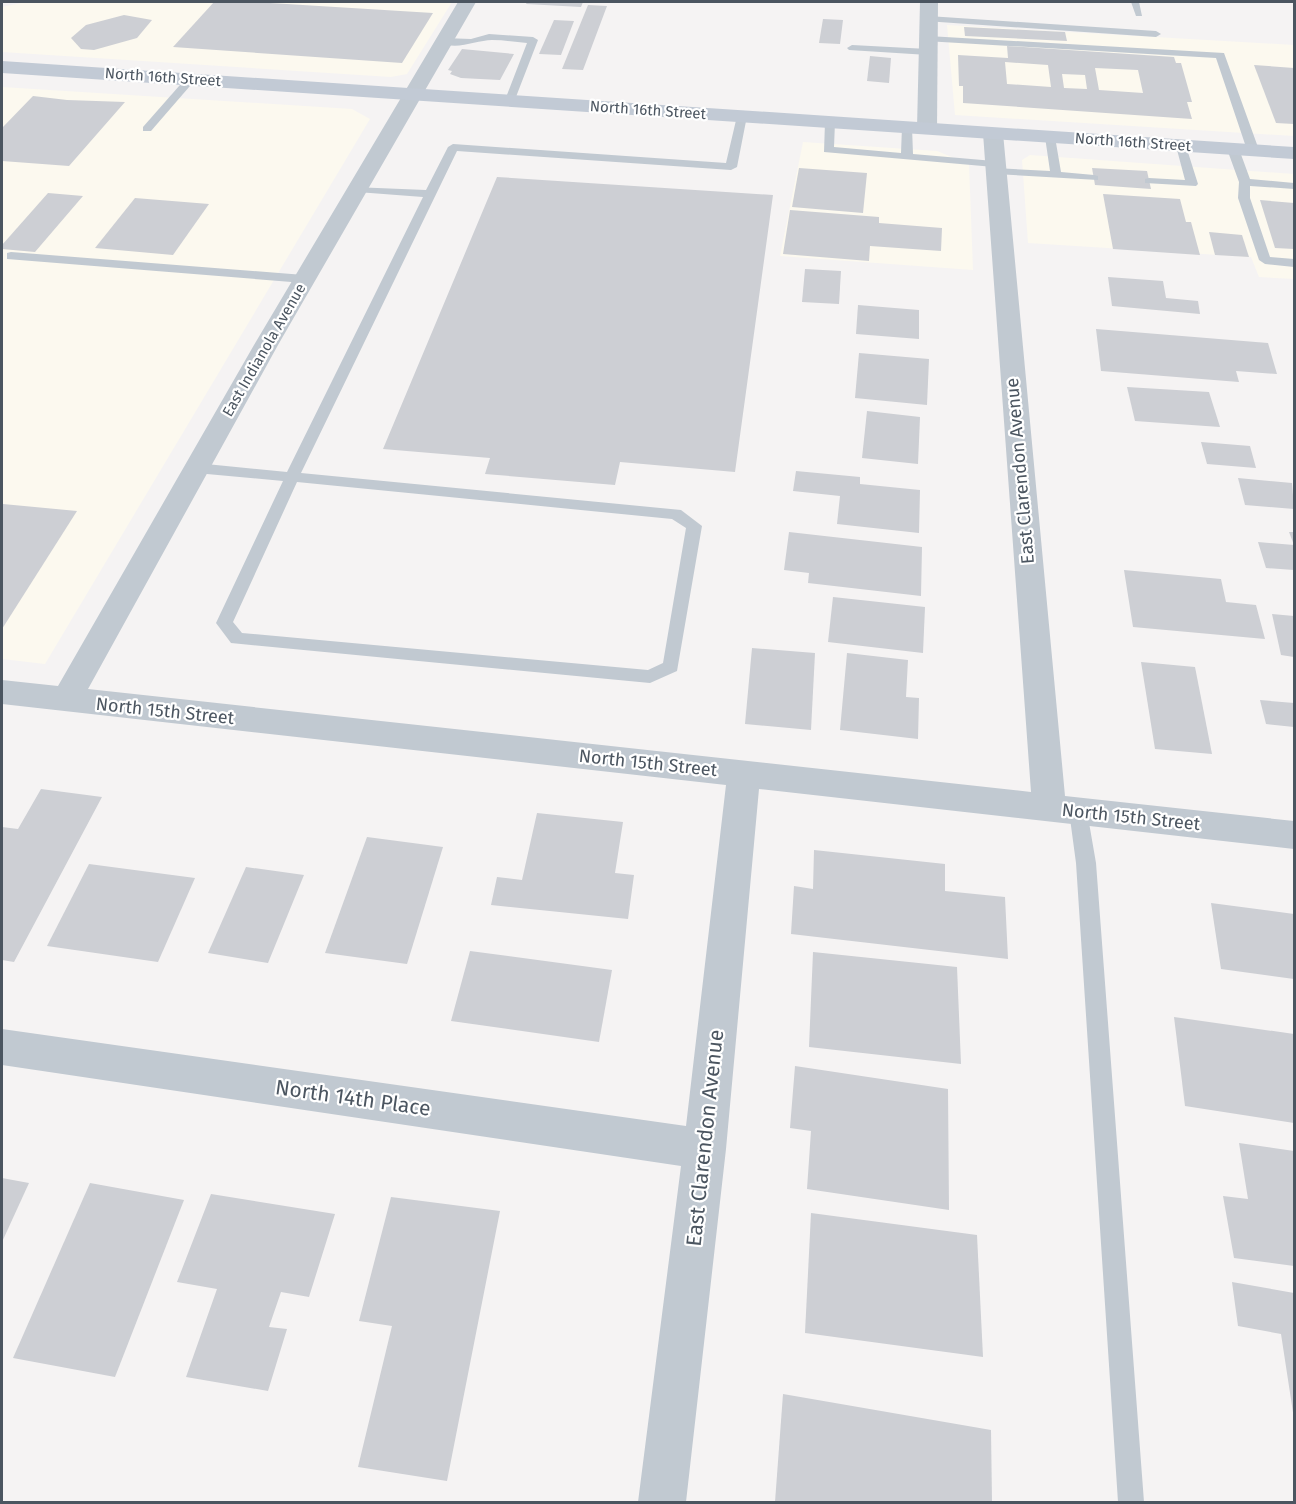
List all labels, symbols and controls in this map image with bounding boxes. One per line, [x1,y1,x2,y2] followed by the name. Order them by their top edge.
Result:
[104,64,222,90] street label: North 16th Street
[589,97,707,123] street label: North 16th Street
[1074,129,1192,155] street label: North 16th Street
[219,280,309,420] street label: East Indianola Avenue
[1001,377,1039,565] street label: East Clarendon Avenue
[95,693,236,729] street label: North 15th Street
[578,745,719,781] street label: North 15th Street
[1061,799,1202,835] street label: North 15th Street
[681,1028,729,1248] street label: East Clarendon Avenue
[274,1074,432,1122] street label: North 14th Place

